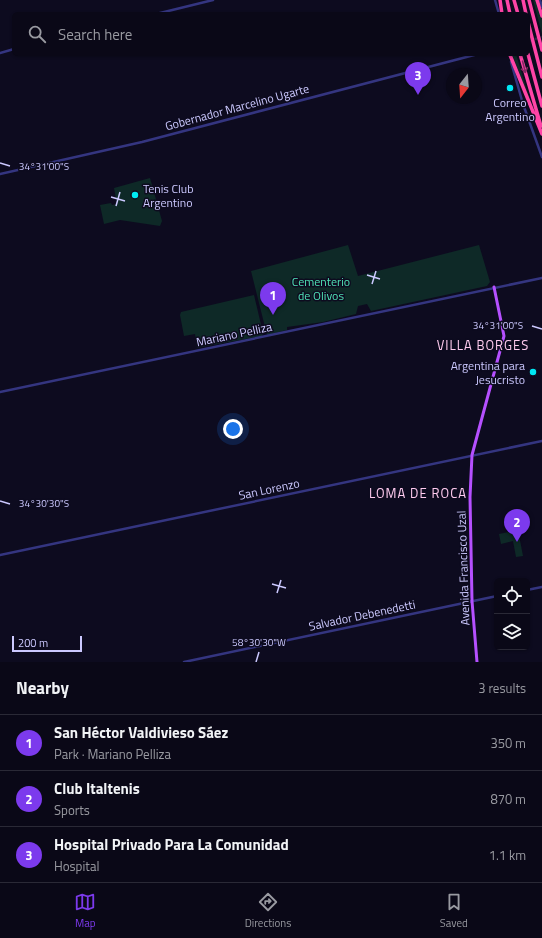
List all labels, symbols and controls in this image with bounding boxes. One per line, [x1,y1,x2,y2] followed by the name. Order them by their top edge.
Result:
[12,12,530,56] search box
[26,23,48,45] icon: search
[58,23,132,46] text: Search here
[520,60,528,73] one-way arrow
[405,62,431,95] pin: 3
[446,68,482,104] north arrow
[163,79,311,135] street label: Gobernador Marcelino Ugarte
[505,83,515,93] marker: Correo Argentino
[485,93,535,126] place label: Correo Argentino
[19,159,69,174] text: 34°31'00"S
[143,179,194,212] place label: Tenis Club Argentino
[130,190,140,200] marker: Tenis Club Argentino
[292,272,350,305] park label: Cementerio de Olivos
[260,282,286,315] pin: 1
[194,317,274,351] street label: Mariano Pelliza
[473,318,523,333] text: 34°31'00"S
[437,335,529,355] district label: VILLA BORGES
[451,356,525,389] place label: Argentina para Jesucristo
[528,367,538,377] marker: Argentina para Jesucristo
[223,419,243,439] your location
[237,473,301,505] street label: San Lorenzo
[369,483,467,503] district label: LOMA DE ROCA
[19,496,69,511] text: 34°30'30"S
[504,509,530,542] pin: 2
[451,510,475,626] street label: Avenida Francisco Uzal
[494,578,530,650] map controls
[494,578,530,614] button: locate
[307,594,417,636] street label: Salvador Debenedetti
[494,614,530,650] button: layers
[12,634,82,653] scale bar
[18,635,48,651] text: 200 m
[232,635,286,650] text: 58°30'30"W
[16,675,69,701] text: Nearby
[478,678,526,698] text: 3 results
[54,721,228,744] text: San Héctor Valdivieso Sáez
[25,733,33,753] text: 1
[490,733,526,753] text: 350 m
[54,744,171,764] text: Park · Mariano Pelliza
[54,777,140,800] text: Club Italtenis
[25,789,33,809] text: 2
[490,789,526,809] text: 870 m
[54,800,90,820] text: Sports
[54,833,289,856] text: Hospital Privado Para La Comunidad
[25,845,33,865] text: 3
[489,845,526,865] text: 1.1 km
[54,856,99,876] text: Hospital
[74,891,96,931] tab: Map
[245,891,291,931] tab: Directions
[440,891,468,931] tab: Saved

